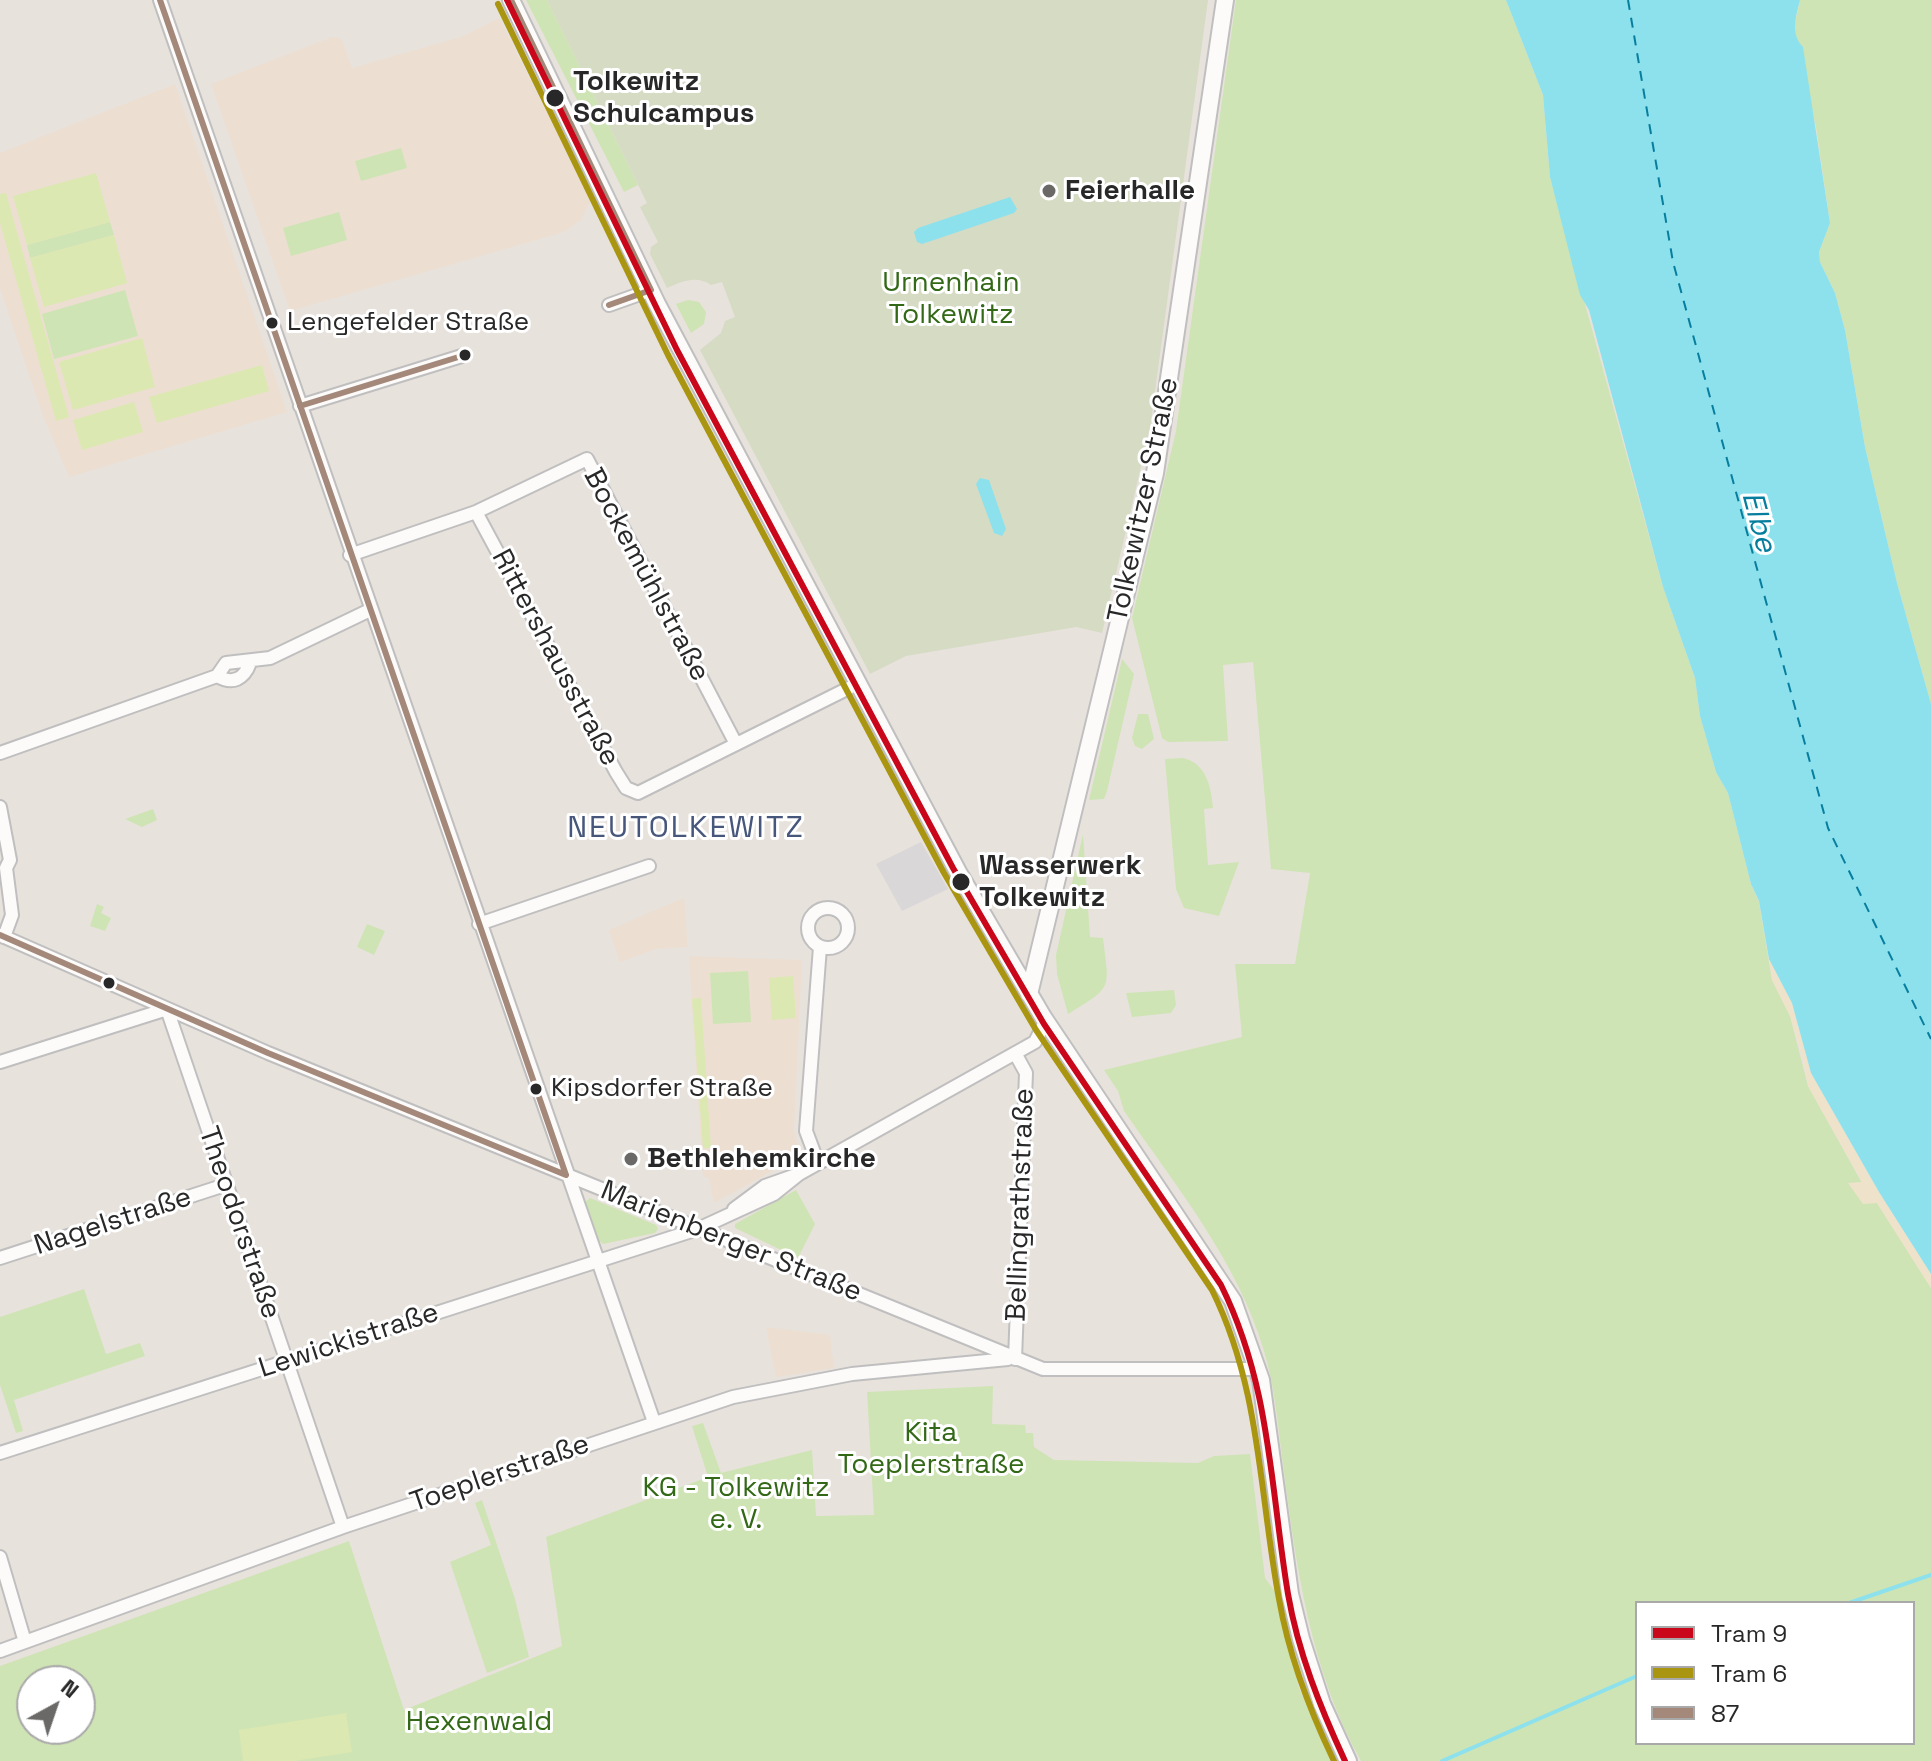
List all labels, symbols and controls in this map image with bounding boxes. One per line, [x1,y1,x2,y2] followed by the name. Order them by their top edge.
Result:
[573,65,754,131] place label: Tolkewitz Schulcampus
[544,87,566,109] marker: Tolkewitz Schulcampus
[1065,174,1195,208] place label: Feierhalle
[1040,182,1058,200] marker: Feierhalle
[882,266,1020,332] park label: Urnenhain Tolkewitz
[287,307,529,339] place label: Lengefelder Straße
[264,315,280,331] marker: Lengefelder Straße
[457,347,473,363] unlabelled marker
[1102,375,1186,625] street label: Tolkewitzer Straße
[576,463,716,687] street label: Bockemühlstraße
[1733,488,1783,556] water label: Elbe
[484,544,626,772] street label: Rittershausstraße
[567,811,805,847] district label: NEUTOLKEWITZ
[979,849,1142,915] place label: Wasserwerk Tolkewitz
[950,871,972,893] marker: Wasserwerk Tolkewitz
[101,975,117,991] unlabelled marker
[551,1073,773,1105] place label: Kipsdorfer Straße
[528,1081,544,1097] marker: Kipsdorfer Straße
[1000,1088,1042,1322] street label: Bellingrathstraße
[190,1123,288,1323] street label: Theodorstraße
[647,1142,876,1176] place label: Bethlehemkirche
[622,1150,640,1168] marker: Bethlehemkirche
[595,1174,867,1310] street label: Marienberger Straße
[30,1181,196,1263] street label: Nagelstraße
[255,1296,443,1386] street label: Lewickistraße
[838,1416,1024,1482] park label: Kita Toeplerstraße
[406,1428,594,1520] street label: Toeplerstraße
[642,1471,830,1537] park label: KG - Tolkewitz e. V.
[1635,1601,1915,1745] legend
[1711,1618,1787,1649] text: Tram 9
[1711,1658,1787,1689] text: Tram 6
[16,1665,96,1745] north arrow
[55,1673,85,1704] text: N
[1711,1698,1739,1729] text: 87
[406,1705,552,1739] park label: Hexenwald

